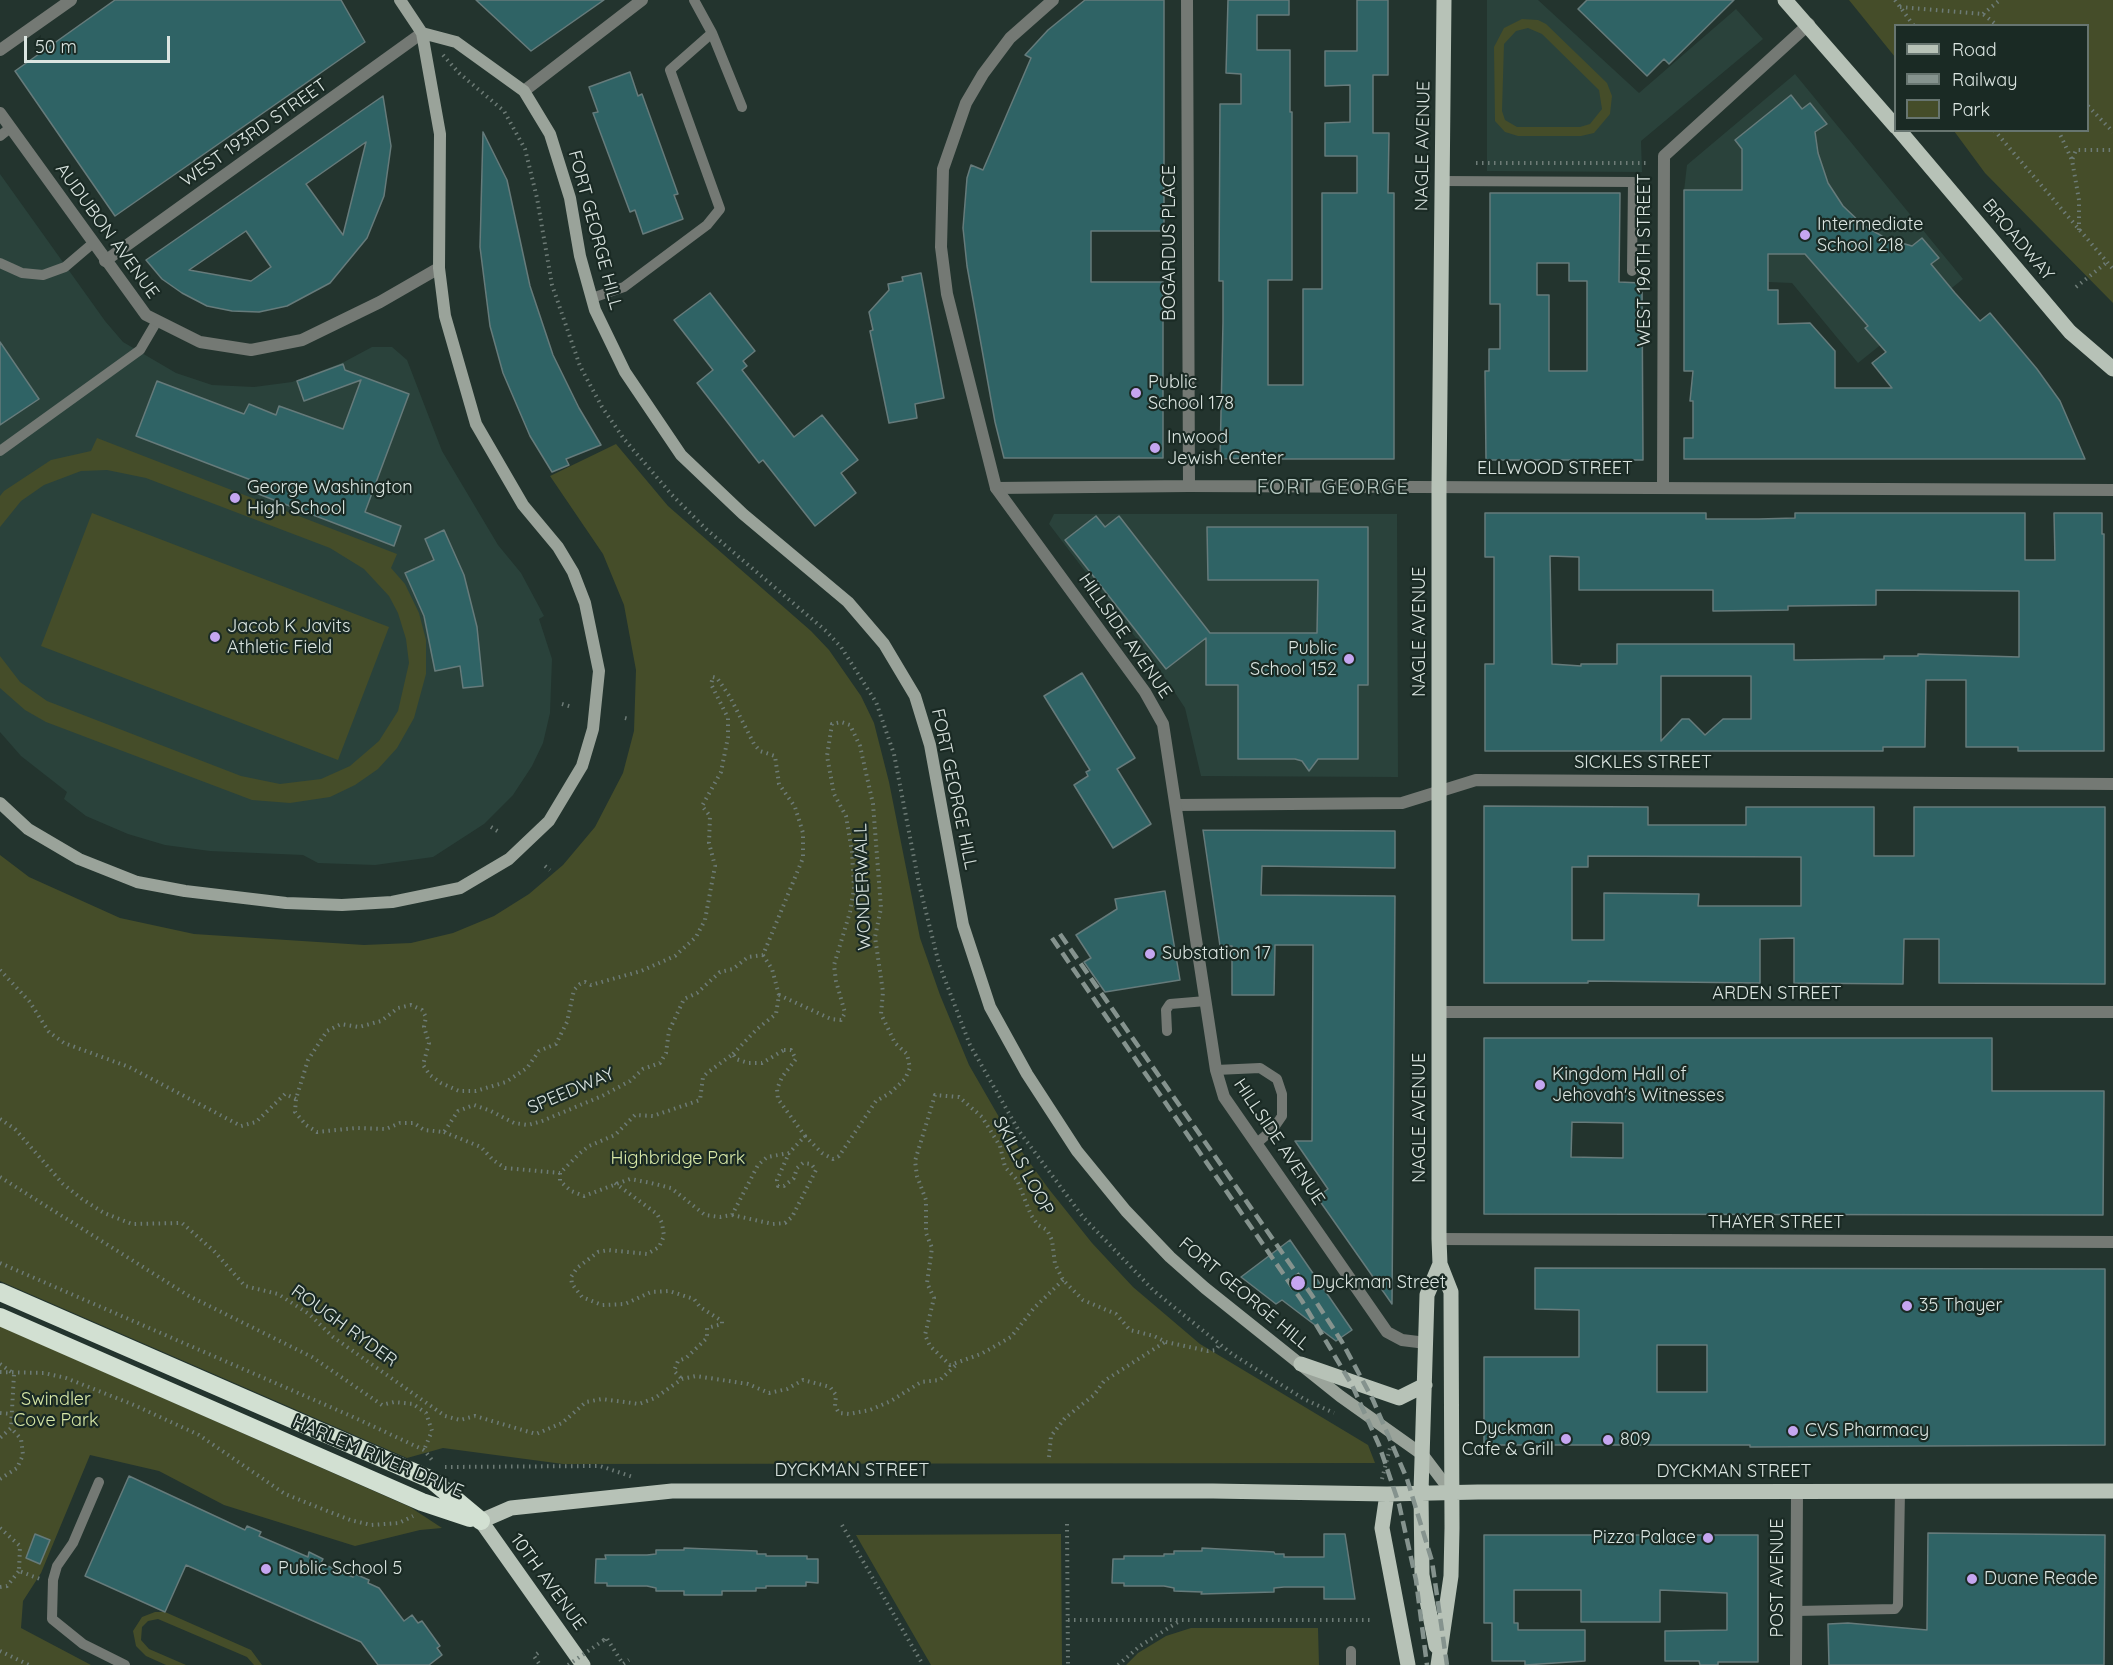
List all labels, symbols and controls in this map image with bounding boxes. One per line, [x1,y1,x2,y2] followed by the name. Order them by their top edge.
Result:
[27,24,172,62] scale bar
[1894,24,2089,132] legend
[35,35,77,58] text: 50 m
[1952,38,1997,61] text: Road
[1952,68,2018,91] text: Railway
[177,74,331,192] street label: WEST 193RD STREET
[1411,81,1435,211] street label: NAGLE AVENUE
[1952,98,1990,121] text: Park
[563,148,627,312] street label: FORT GEORGE HILL
[51,159,163,303] street label: AUDUBON AVENUE
[1159,165,1181,321] street label: BOGARDUS PLACE
[1634,173,1656,347] street label: WEST 196TH STREET
[1978,195,2058,285] street label: BROADWAY
[1817,214,1923,256] place label: Intermediate School 218
[1798,228,1812,242] marker: Intermediate School 218
[1148,372,1234,415] place label: Public School 178
[1129,386,1143,400] marker: Public School 178
[1167,427,1284,470] place label: Inwood Jewish Center
[1148,441,1162,455] marker: Inwood Jewish Center
[1477,458,1633,480] street label: ELLWOOD STREET
[1257,476,1409,500] district label: FORT GEORGE
[247,477,413,520] place label: George Washington High School
[228,491,242,505] marker: George Washington High School
[1409,567,1431,697] street label: NAGLE AVENUE
[1074,569,1176,703] street label: HILLSIDE AVENUE
[227,616,351,658] place label: Jacob K Javits Athletic Field
[208,630,222,644] marker: Jacob K Javits Athletic Field
[1250,638,1337,680] place label: Public School 152
[1342,652,1356,666] marker: Public School 152
[926,707,982,871] street label: FORT GEORGE HILL
[1574,752,1712,774] street label: SICKLES STREET
[850,823,876,951] street label: WONDERWALL
[1162,943,1271,965] place label: Substation 17
[1143,947,1157,961] marker: Substation 17
[1712,983,1842,1005] street label: ARDEN STREET
[1409,1053,1431,1183] street label: NAGLE AVENUE
[524,1063,618,1119] street label: SPEEDWAY
[1552,1064,1724,1106] place label: Kingdom Hall of Jehovah's Witnesses
[1229,1075,1329,1209] street label: HILLSIDE AVENUE
[1533,1078,1547,1092] marker: Kingdom Hall of Jehovah's Witnesses
[988,1113,1058,1219] street label: SKILLS LOOP
[611,1148,745,1170] park label: Highbridge Park
[1708,1212,1844,1234] street label: THAYER STREET
[1174,1233,1314,1355] street label: FORT GEORGE HILL
[1312,1272,1446,1294] place label: Dyckman Street
[1289,1274,1307,1292] marker: Dyckman Street
[287,1280,401,1372] street label: ROUGH RYDER
[1919,1295,2002,1317] place label: 35 Thayer
[1900,1299,1914,1313] marker: 35 Thayer
[13,1389,99,1432] park label: Swindler Cove Park
[289,1411,467,1503] street label: HARLEM RIVER DRIVE
[1462,1418,1554,1460] place label: Dyckman Cafe & Grill
[1805,1420,1929,1442] place label: CVS Pharmacy
[1786,1424,1800,1438] marker: CVS Pharmacy
[1620,1429,1650,1451] place label: 809
[1559,1432,1573,1446] marker: Dyckman Cafe & Grill
[1601,1433,1615,1447] marker: 809
[775,1460,929,1482] street label: DYCKMAN STREET
[1657,1461,1811,1483] street label: DYCKMAN STREET
[1767,1519,1789,1637] street label: POST AVENUE
[1592,1527,1696,1549] place label: Pizza Palace
[506,1529,590,1635] street label: 10TH AVENUE
[1701,1531,1715,1545] marker: Pizza Palace
[278,1558,402,1580] place label: Public School 5
[259,1562,273,1576] marker: Public School 5
[1984,1568,2098,1590] place label: Duane Reade
[1965,1572,1979,1586] marker: Duane Reade

